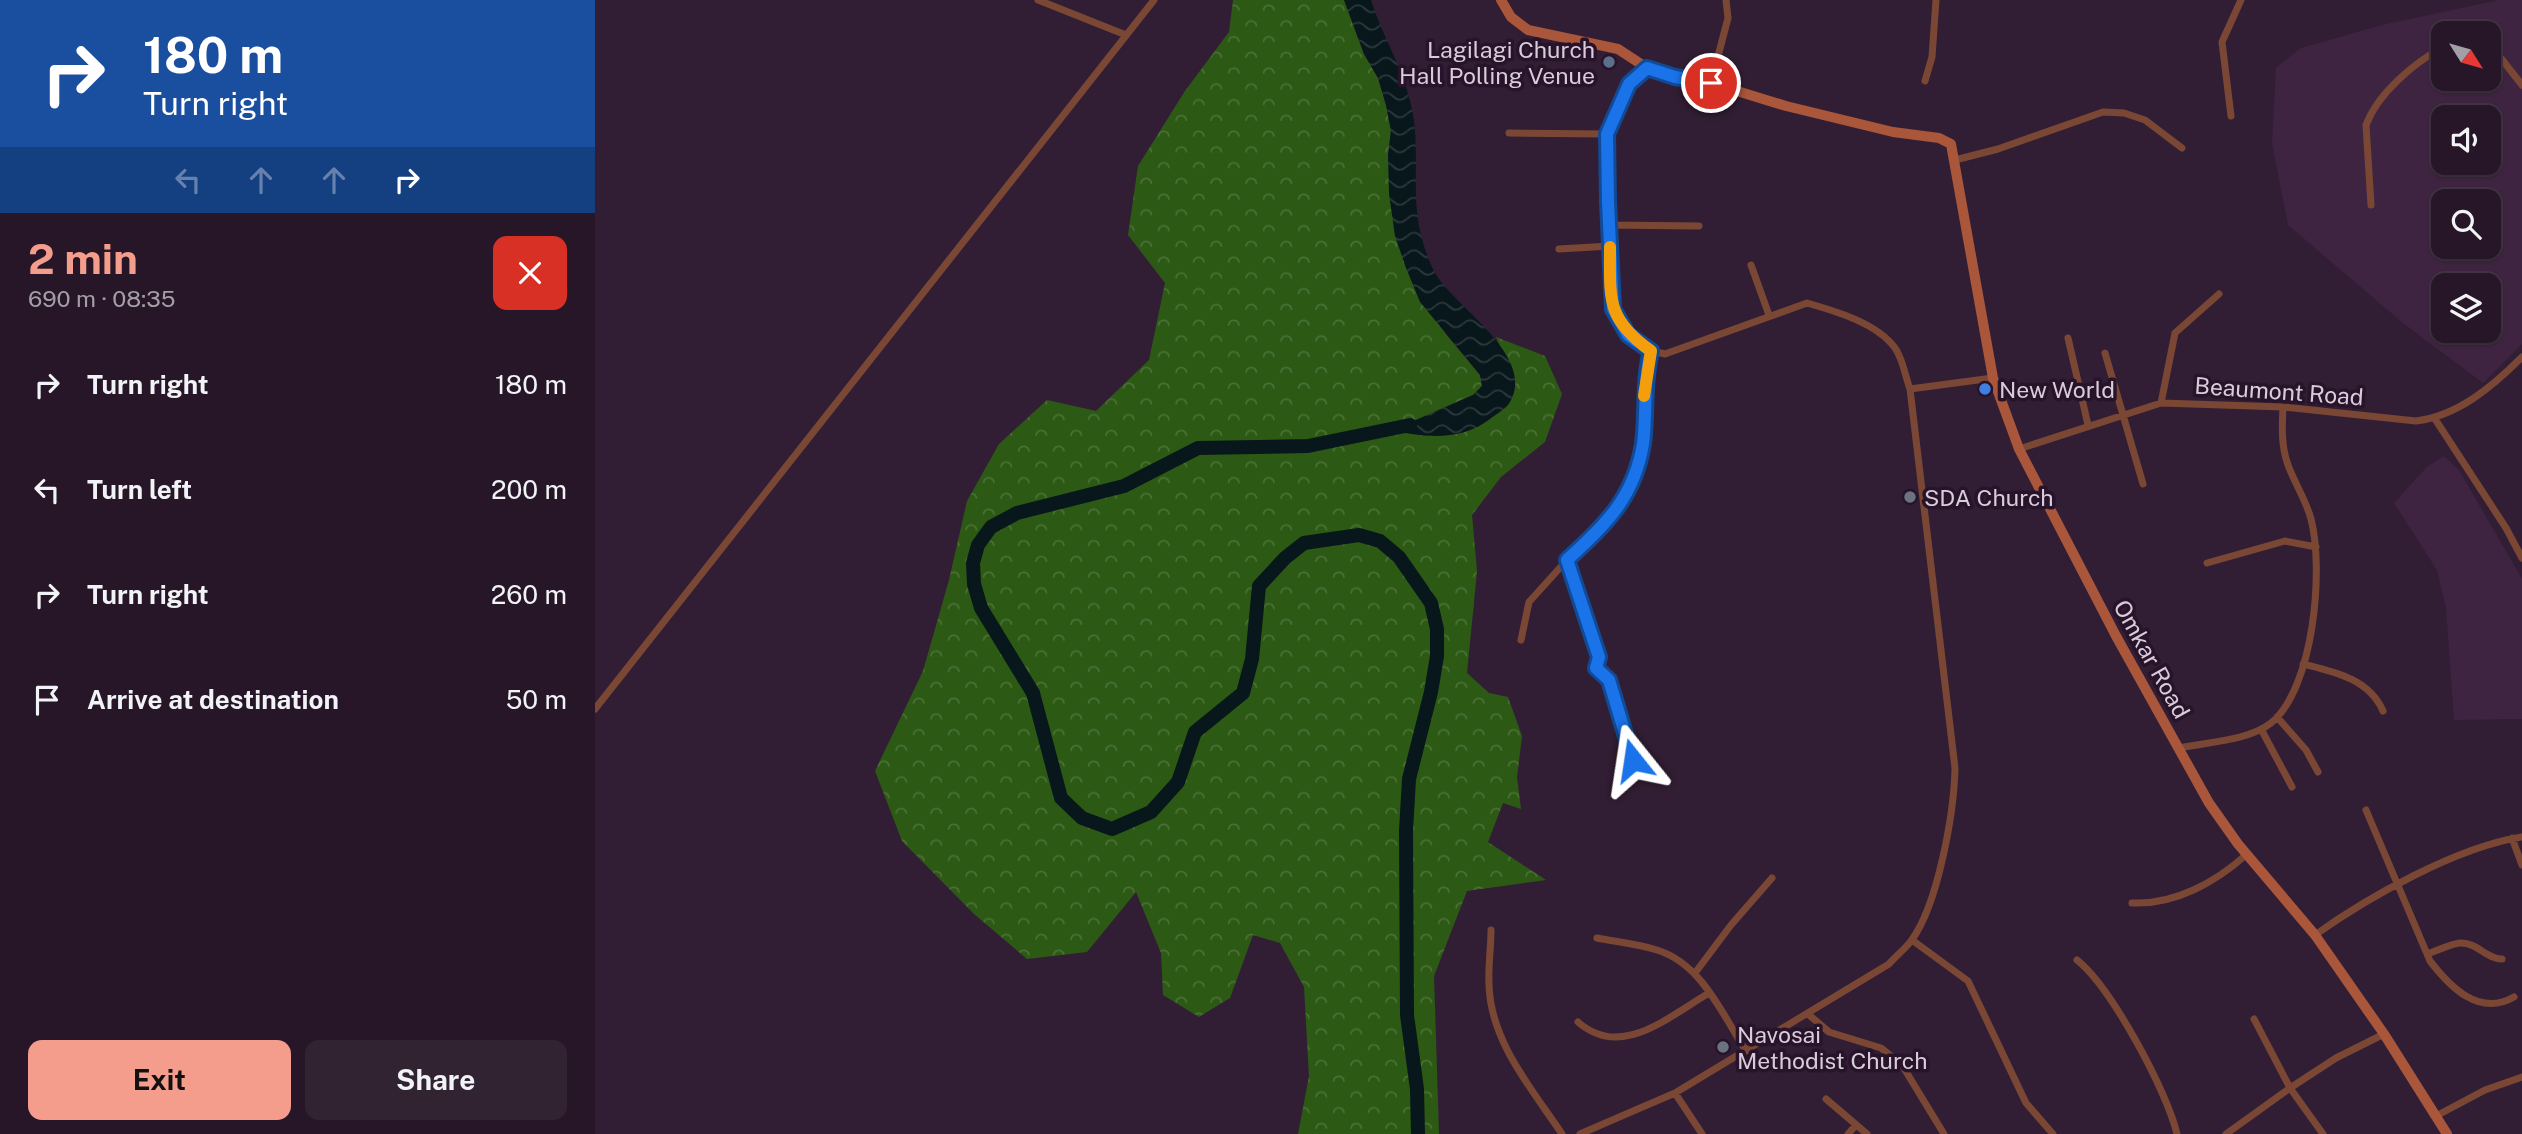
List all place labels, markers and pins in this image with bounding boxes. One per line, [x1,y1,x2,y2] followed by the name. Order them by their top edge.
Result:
[1399,36,1595,89] place label: Lagilagi Church Hall Polling Venue
[1681,53,1741,113] pin
[1601,54,1617,70] marker: Lagilagi Church Hall Polling Venue
[1999,376,2115,403] place label: New World
[1977,381,1993,397] marker: New World
[1924,484,2054,511] place label: SDA Church
[1902,489,1918,505] marker: SDA Church
[1737,1021,1927,1074] place label: Navosai Methodist Church
[1715,1039,1731,1055] marker: Navosai Methodist Church

